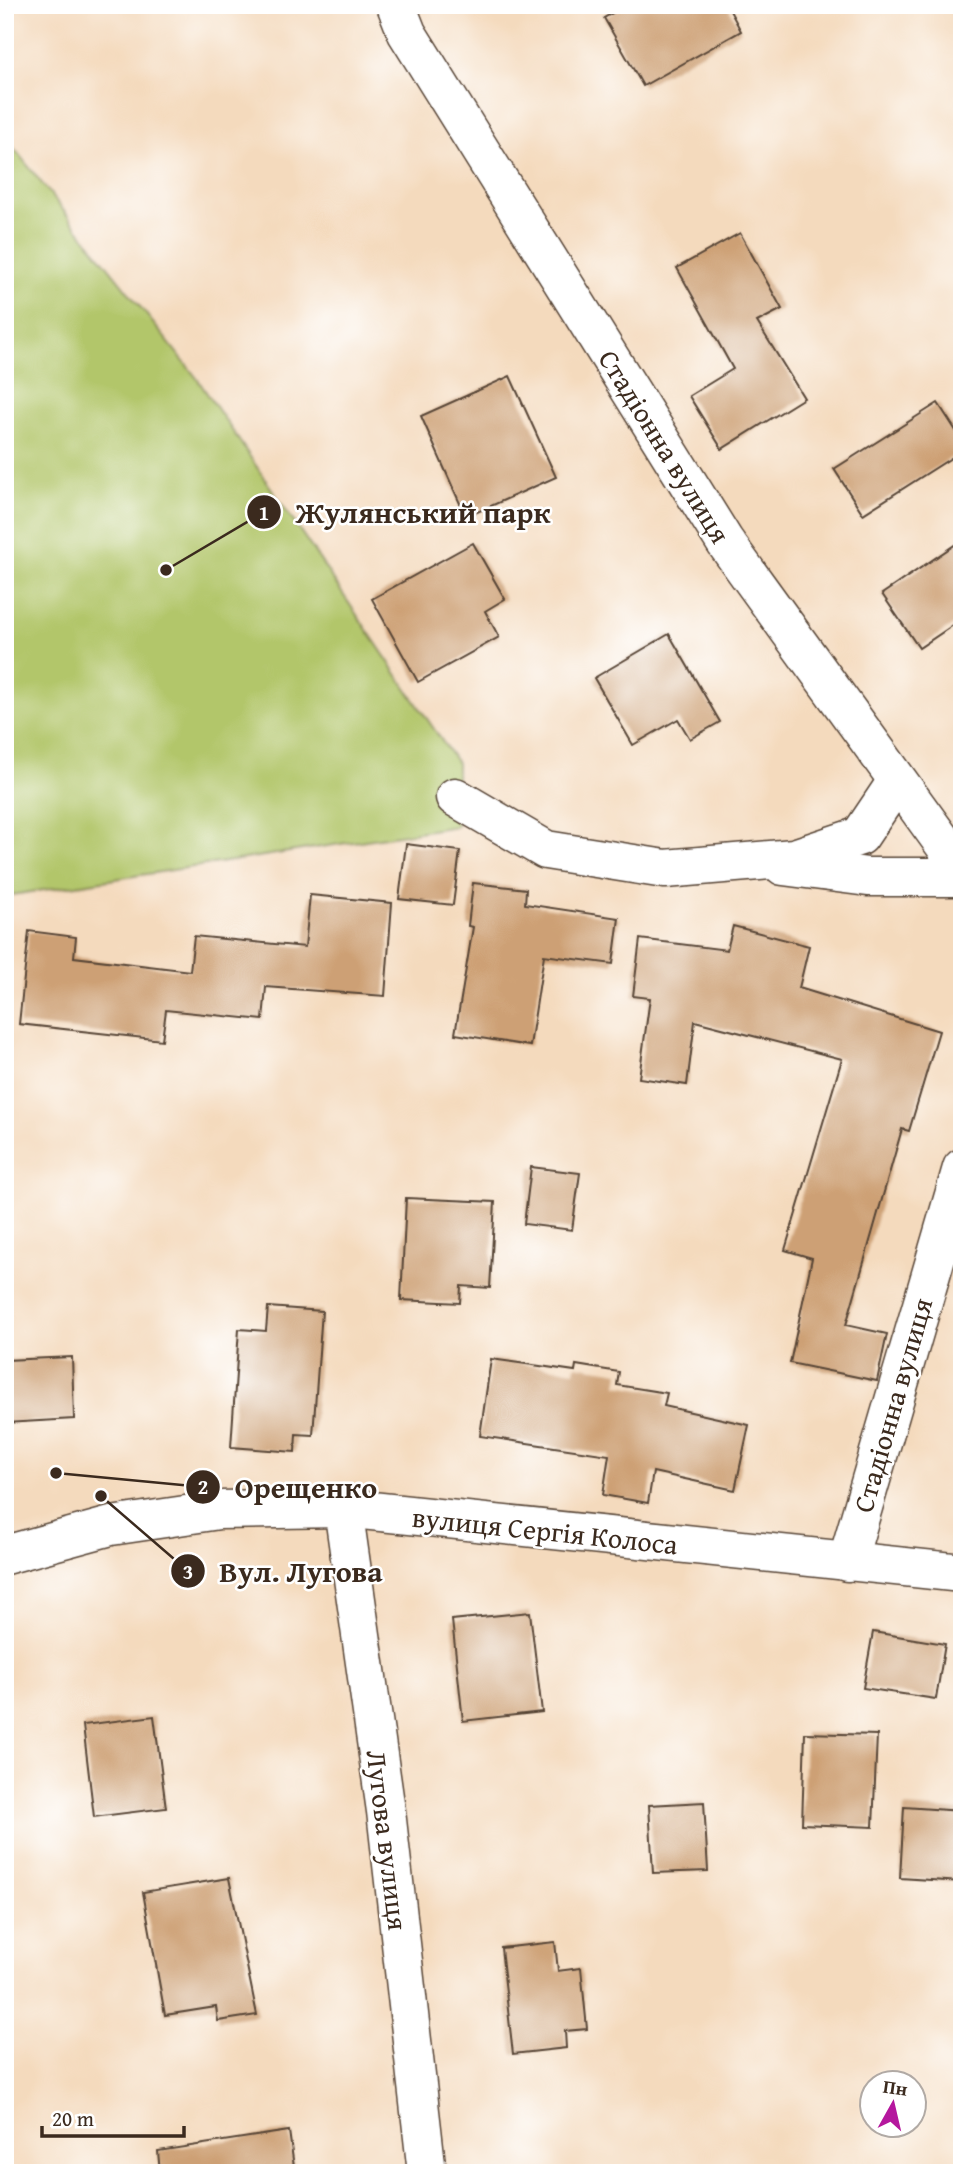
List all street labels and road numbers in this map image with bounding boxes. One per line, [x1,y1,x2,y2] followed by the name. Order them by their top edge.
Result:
[589,341,741,551] street label: Стадіонна вулиця
[842,1293,942,1517] street label: Стадіонна вулиця
[410,1496,680,1564] street label: вулиця Сергія Колоса
[357,1747,419,1933] street label: Лугова вулиця

